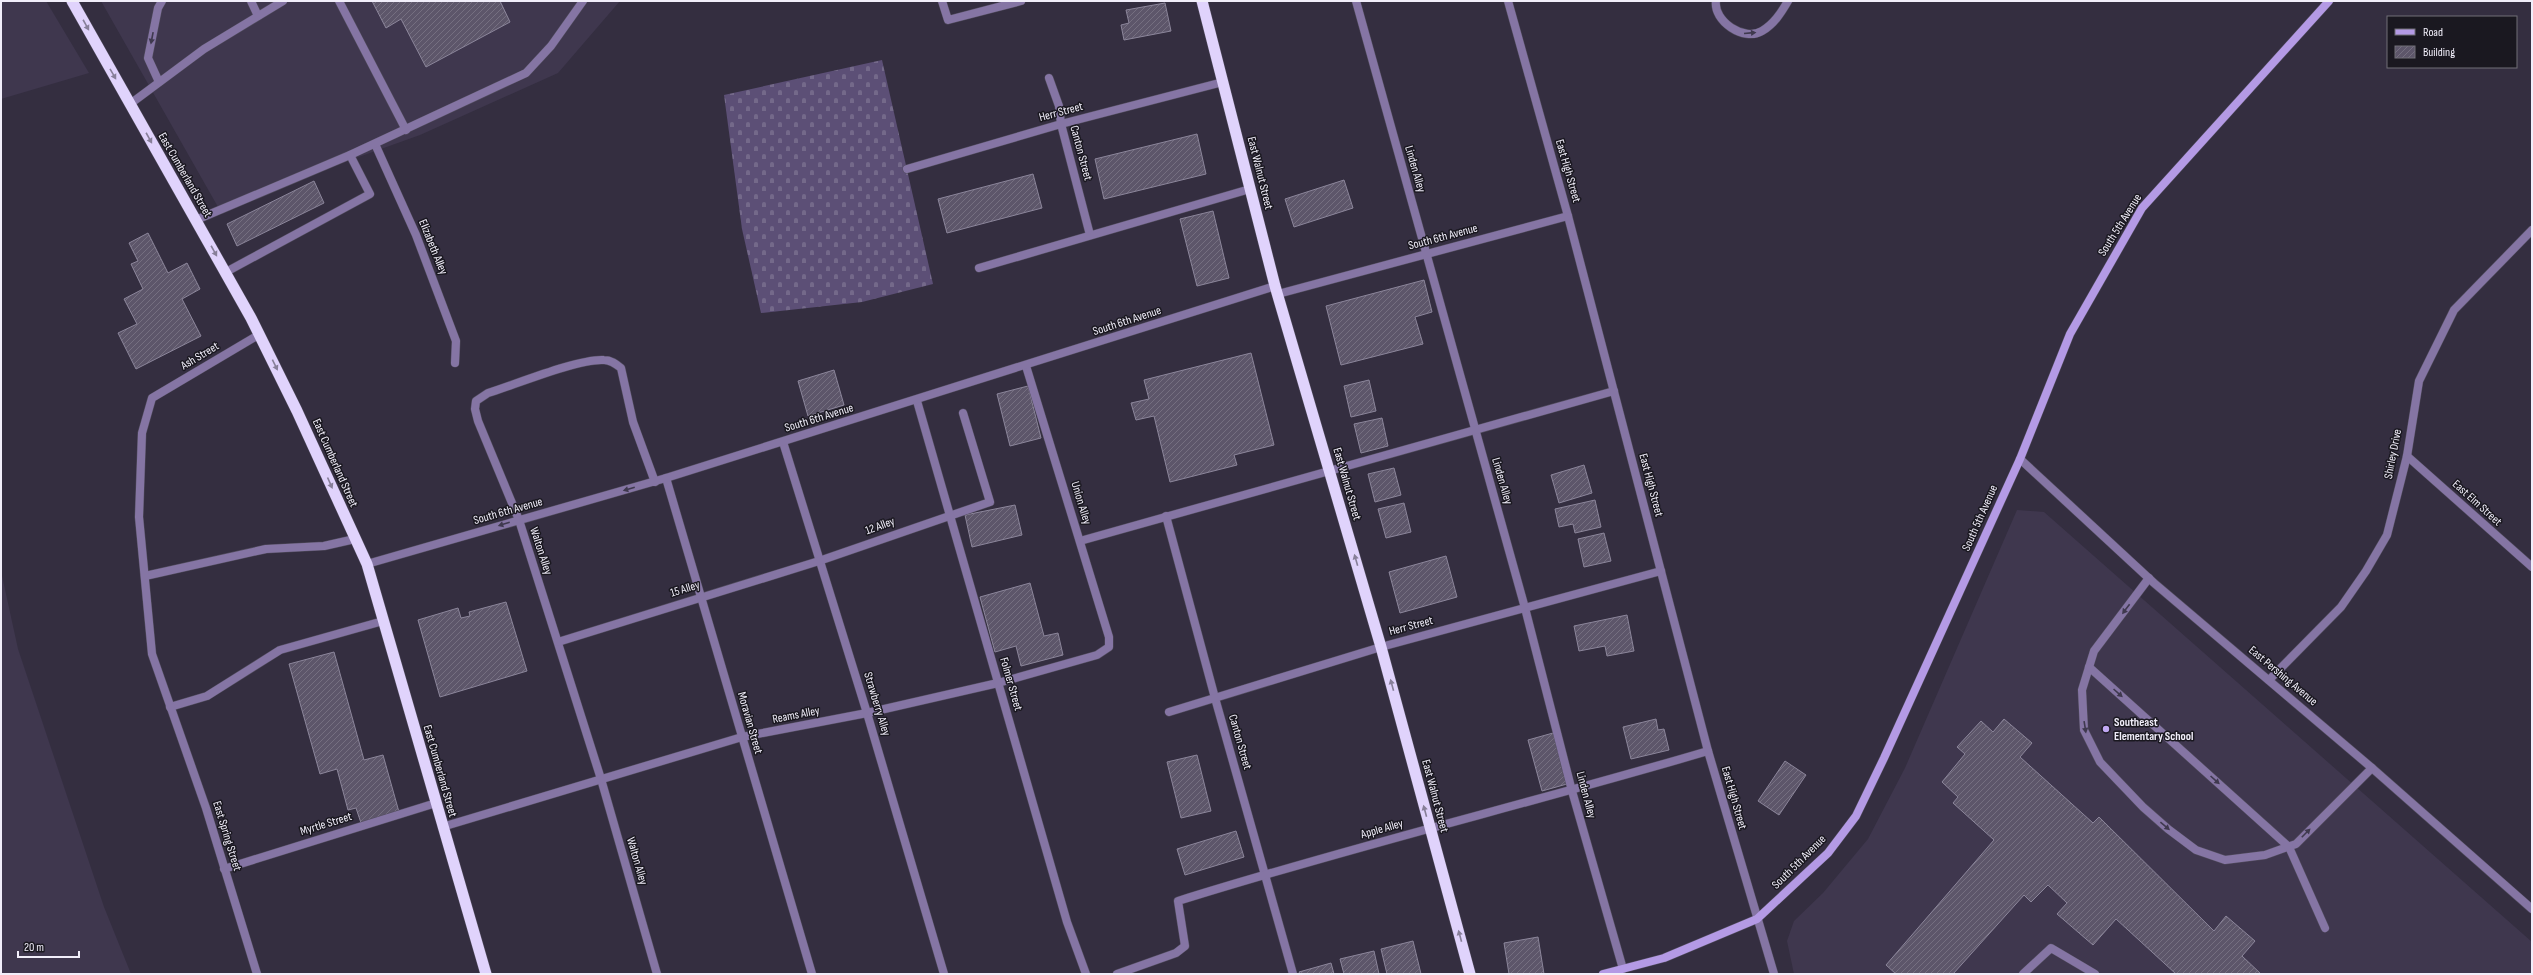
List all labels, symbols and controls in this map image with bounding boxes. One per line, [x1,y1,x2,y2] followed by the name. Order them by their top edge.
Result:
[2387,16,2517,68] legend
[82,19,89,31] one-way arrow
[2423,25,2443,40] text: Road
[1744,30,1756,36] one-way arrow
[148,32,154,44] one-way arrow
[2423,45,2455,60] text: Building
[110,68,117,80] one-way arrow
[1037,99,1085,125] street label: Herr Street
[1066,124,1096,182] street label: Canton Street
[155,130,215,220] street label: East Cumberland Street
[146,132,153,144] one-way arrow
[1244,135,1276,211] street label: East Walnut Street
[1552,138,1584,205] street label: East High Street
[1401,144,1429,194] street label: Linden Alley
[2095,191,2145,259] street label: South 5th Avenue
[415,217,451,277] street label: Elizabeth Alley
[1407,221,1479,253] street label: South 6th Avenue
[210,245,217,257] one-way arrow
[1091,303,1163,339] street label: South 6th Avenue
[177,339,222,374] street label: Ash Street
[272,360,278,371] one-way arrow
[783,400,855,436] street label: South 6th Avenue
[309,416,361,510] street label: East Cumberland Street
[2381,428,2405,480] street label: Shirley Drive
[1330,446,1365,522] street label: East Walnut Street
[1635,452,1667,519] street label: East High Street
[1488,456,1516,506] street label: Linden Alley
[2449,477,2505,529] street label: East Elm Street
[327,478,333,489] one-way arrow
[1067,480,1095,527] street label: Union Alley
[1959,483,2001,553] street label: South 5th Avenue
[622,486,634,492] one-way arrow
[472,494,544,528] street label: South 6th Avenue
[863,514,897,538] street label: 12 Alley
[497,521,509,527] one-way arrow
[526,525,556,577] street label: Walton Alley
[1353,554,1359,566] one-way arrow
[668,577,702,601] street label: 15 Alley
[2121,604,2130,615] one-way arrow
[1387,613,1435,639] street label: Herr Street
[2246,643,2321,709] street label: East Pershing Avenue
[996,656,1026,713] street label: Folmer Street
[860,670,894,738] street label: Strawberry Alley
[1388,679,1394,692] one-way arrow
[2113,688,2123,698] one-way arrow
[734,690,766,756] street label: Moravian Street
[771,703,821,727] street label: Reams Alley
[1225,713,1255,771] street label: Canton Street
[2114,715,2194,744] place label: Southeast Elementary School
[2082,721,2088,733] one-way arrow
[420,723,460,819] street label: East Cumberland Street
[2101,724,2111,734] marker: Southeast Elementary School
[1418,758,1452,834] street label: East Walnut Street
[1718,765,1750,832] street label: East High Street
[1573,770,1600,820] street label: Linden Alley
[2210,775,2220,785] one-way arrow
[209,799,245,873] street label: East Spring Street
[1422,805,1428,817] one-way arrow
[298,809,354,839] street label: Myrtle Street
[1358,816,1405,842] street label: Apple Alley
[2160,821,2170,830] one-way arrow
[2301,828,2311,838] one-way arrow
[1769,832,1829,892] street label: South 5th Avenue
[623,835,651,887] street label: Walton Alley
[1456,930,1462,943] one-way arrow
[18,933,79,959] scale bar
[24,940,44,955] text: 20 m

